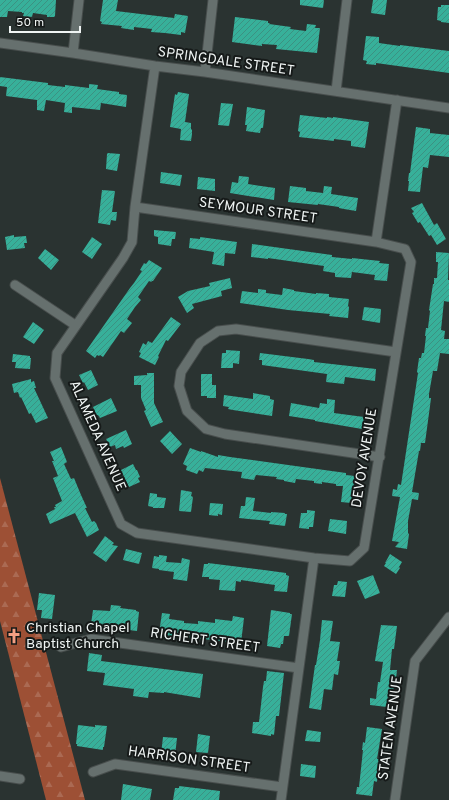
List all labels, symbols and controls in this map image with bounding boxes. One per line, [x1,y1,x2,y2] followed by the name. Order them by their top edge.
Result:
[10,8,80,34] scale bar
[16,15,44,31] text: 50 m
[156,44,296,80] street label: SPRINGDALE STREET
[198,194,318,228] street label: SEYMOUR STREET
[65,378,129,494] street label: ALAMEDA AVENUE
[349,407,381,509] street label: DEVOY AVENUE
[26,620,130,653] place label: Christian Chapel Baptist Church
[149,625,261,657] street label: RICHERT STREET
[5,627,23,645] church icon: Christian Chapel Baptist Church
[375,675,407,781] street label: STATEN AVENUE
[127,743,251,777] street label: HARRISON STREET

